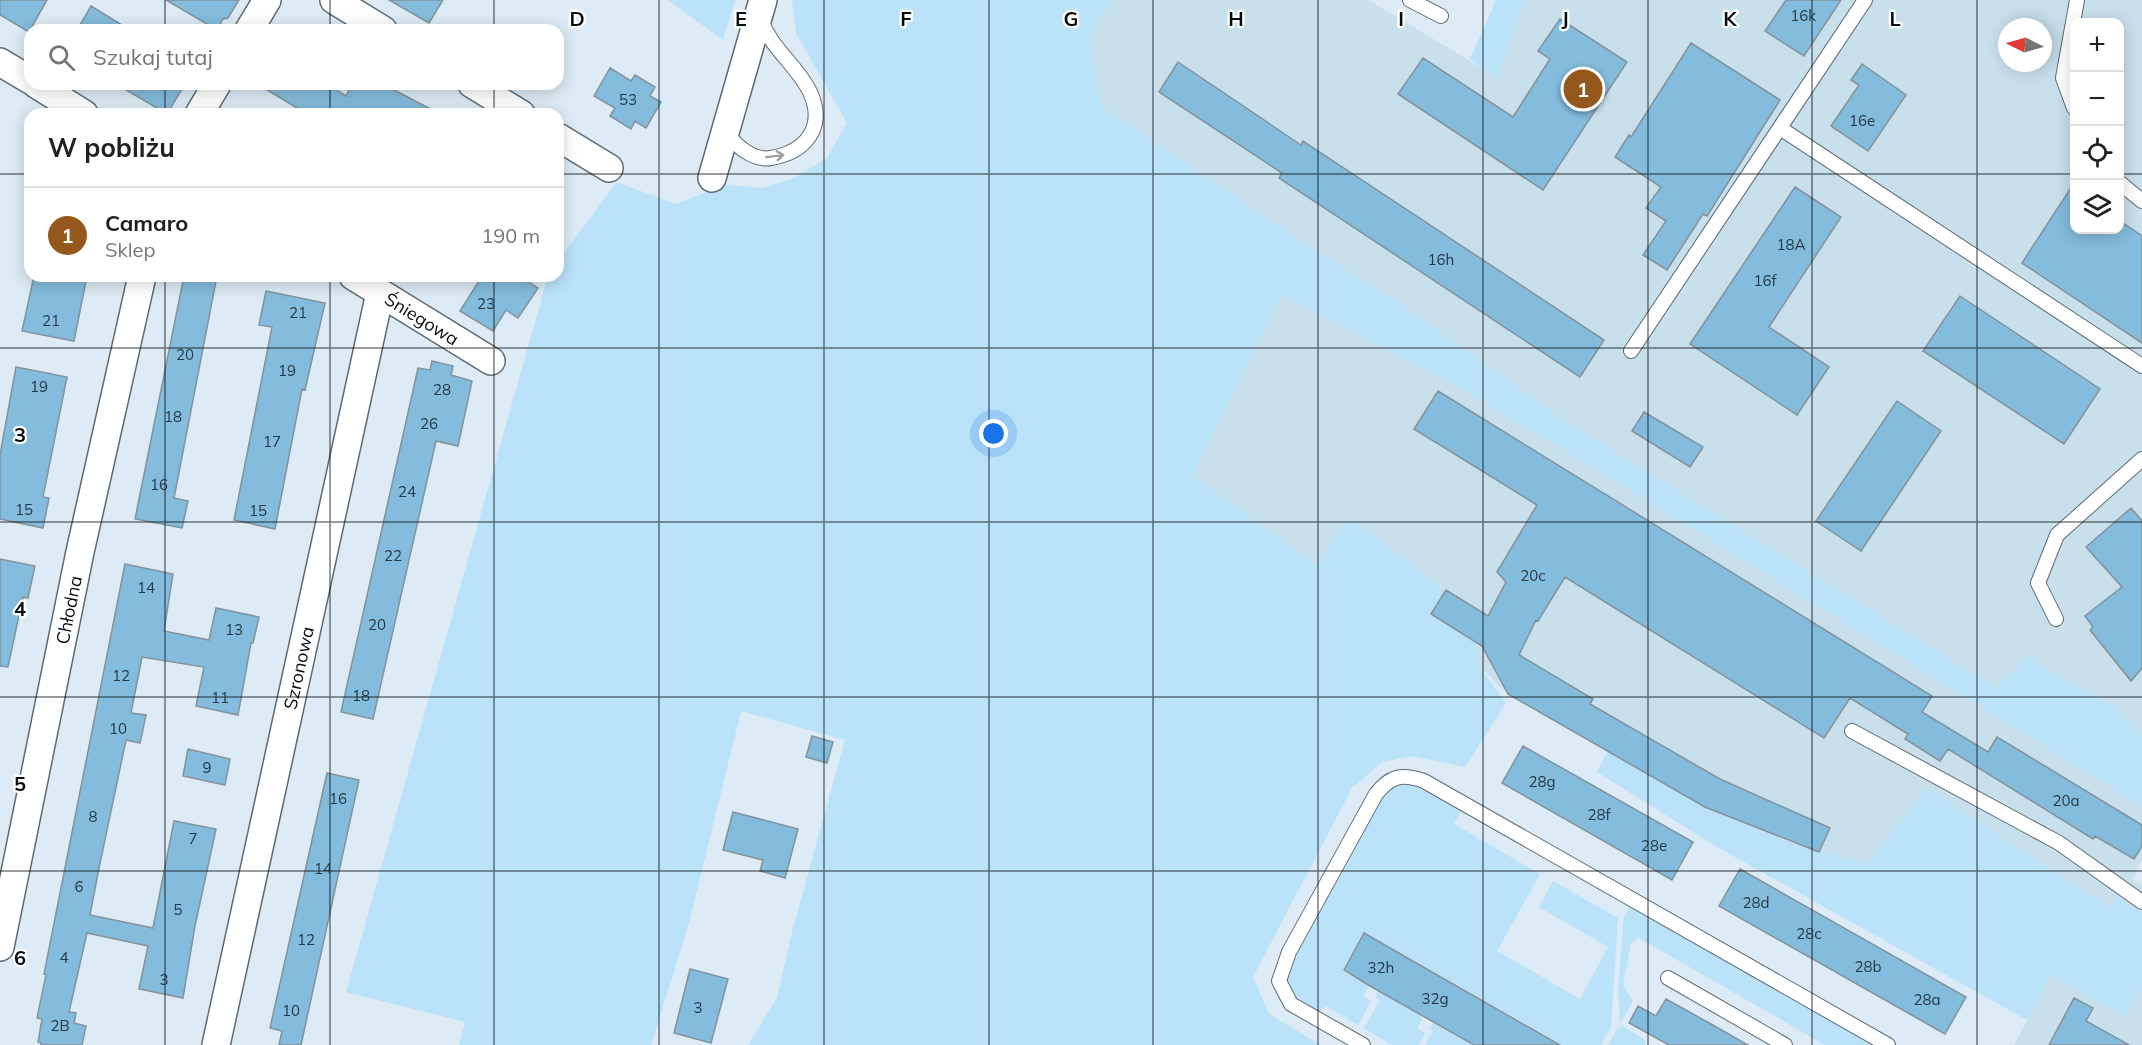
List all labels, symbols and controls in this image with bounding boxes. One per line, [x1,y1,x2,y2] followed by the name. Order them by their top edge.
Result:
[569,6,585,31] text: D
[735,6,747,31] text: E
[900,6,912,31] text: F
[1064,6,1078,31] text: G
[1228,6,1244,31] text: H
[1398,6,1404,31] text: I
[1561,6,1569,31] text: J
[1723,6,1737,31] text: K
[1790,6,1816,25] house number: 16k
[1889,6,1901,31] text: L
[1998,18,2052,72] north arrow
[2070,18,2124,234] map controls
[2070,18,2124,72] button: +
[24,24,564,90] search box
[45,41,78,74] icon: search
[93,43,213,71] text: Szukaj tutaj
[1564,66,1602,112] pin: 1
[2070,72,2124,126] button: −
[619,90,637,109] house number: 53
[1849,111,1875,130] house number: 16e
[2070,126,2124,180] button: locate
[48,131,175,164] text: W pobliżu
[764,150,784,161] one-way arrow
[2070,180,2124,234] button: layers
[105,209,188,237] text: Camaro
[62,223,74,248] text: 1
[481,223,540,248] text: 190 m
[1776,235,1806,254] house number: 18A
[105,237,155,262] text: Sklep
[1428,250,1454,269] house number: 16h
[1753,271,1777,290] house number: 16f
[381,287,463,350] street label: Śniegowa
[477,294,495,313] house number: 23
[289,303,307,322] house number: 21
[42,311,60,330] house number: 21
[176,345,194,364] house number: 20
[278,361,296,380] house number: 19
[30,377,48,396] house number: 19
[433,380,451,399] house number: 28
[164,407,182,426] house number: 18
[420,414,438,433] house number: 26
[979,419,1008,448] your location
[14,422,26,447] text: 3
[263,432,281,451] house number: 17
[150,475,168,494] house number: 16
[398,482,416,501] house number: 24
[15,500,33,519] house number: 15
[249,501,267,520] house number: 15
[384,546,402,565] house number: 22
[1520,566,1546,585] house number: 20c
[50,573,86,646] street label: Chłodna
[137,578,155,597] house number: 14
[14,596,26,621] text: 4
[368,615,386,634] house number: 20
[225,620,243,639] house number: 13
[278,624,318,711] street label: Szronowa
[112,666,130,685] house number: 12
[352,686,370,705] house number: 18
[211,688,229,707] house number: 11
[109,719,127,738] house number: 10
[202,758,212,777] house number: 9
[14,771,26,796] text: 5
[1528,772,1556,791] house number: 28g
[329,789,347,808] house number: 16
[2052,791,2080,810] house number: 20a
[1587,805,1611,824] house number: 28f
[88,807,98,826] house number: 8
[188,829,198,848] house number: 7
[1641,836,1667,855] house number: 28e
[314,859,332,878] house number: 14
[74,877,84,896] house number: 6
[1742,893,1770,912] house number: 28d
[173,900,183,919] house number: 5
[1796,924,1822,943] house number: 28c
[297,930,315,949] house number: 12
[14,945,26,970] text: 6
[59,948,69,967] house number: 4
[1854,957,1882,976] house number: 28b
[1368,958,1394,977] house number: 32h
[159,970,169,989] house number: 3
[1421,989,1449,1008] house number: 32g
[1913,990,1941,1009] house number: 28a
[693,998,703,1017] house number: 3
[282,1001,300,1020] house number: 10
[50,1016,70,1035] house number: 2B

